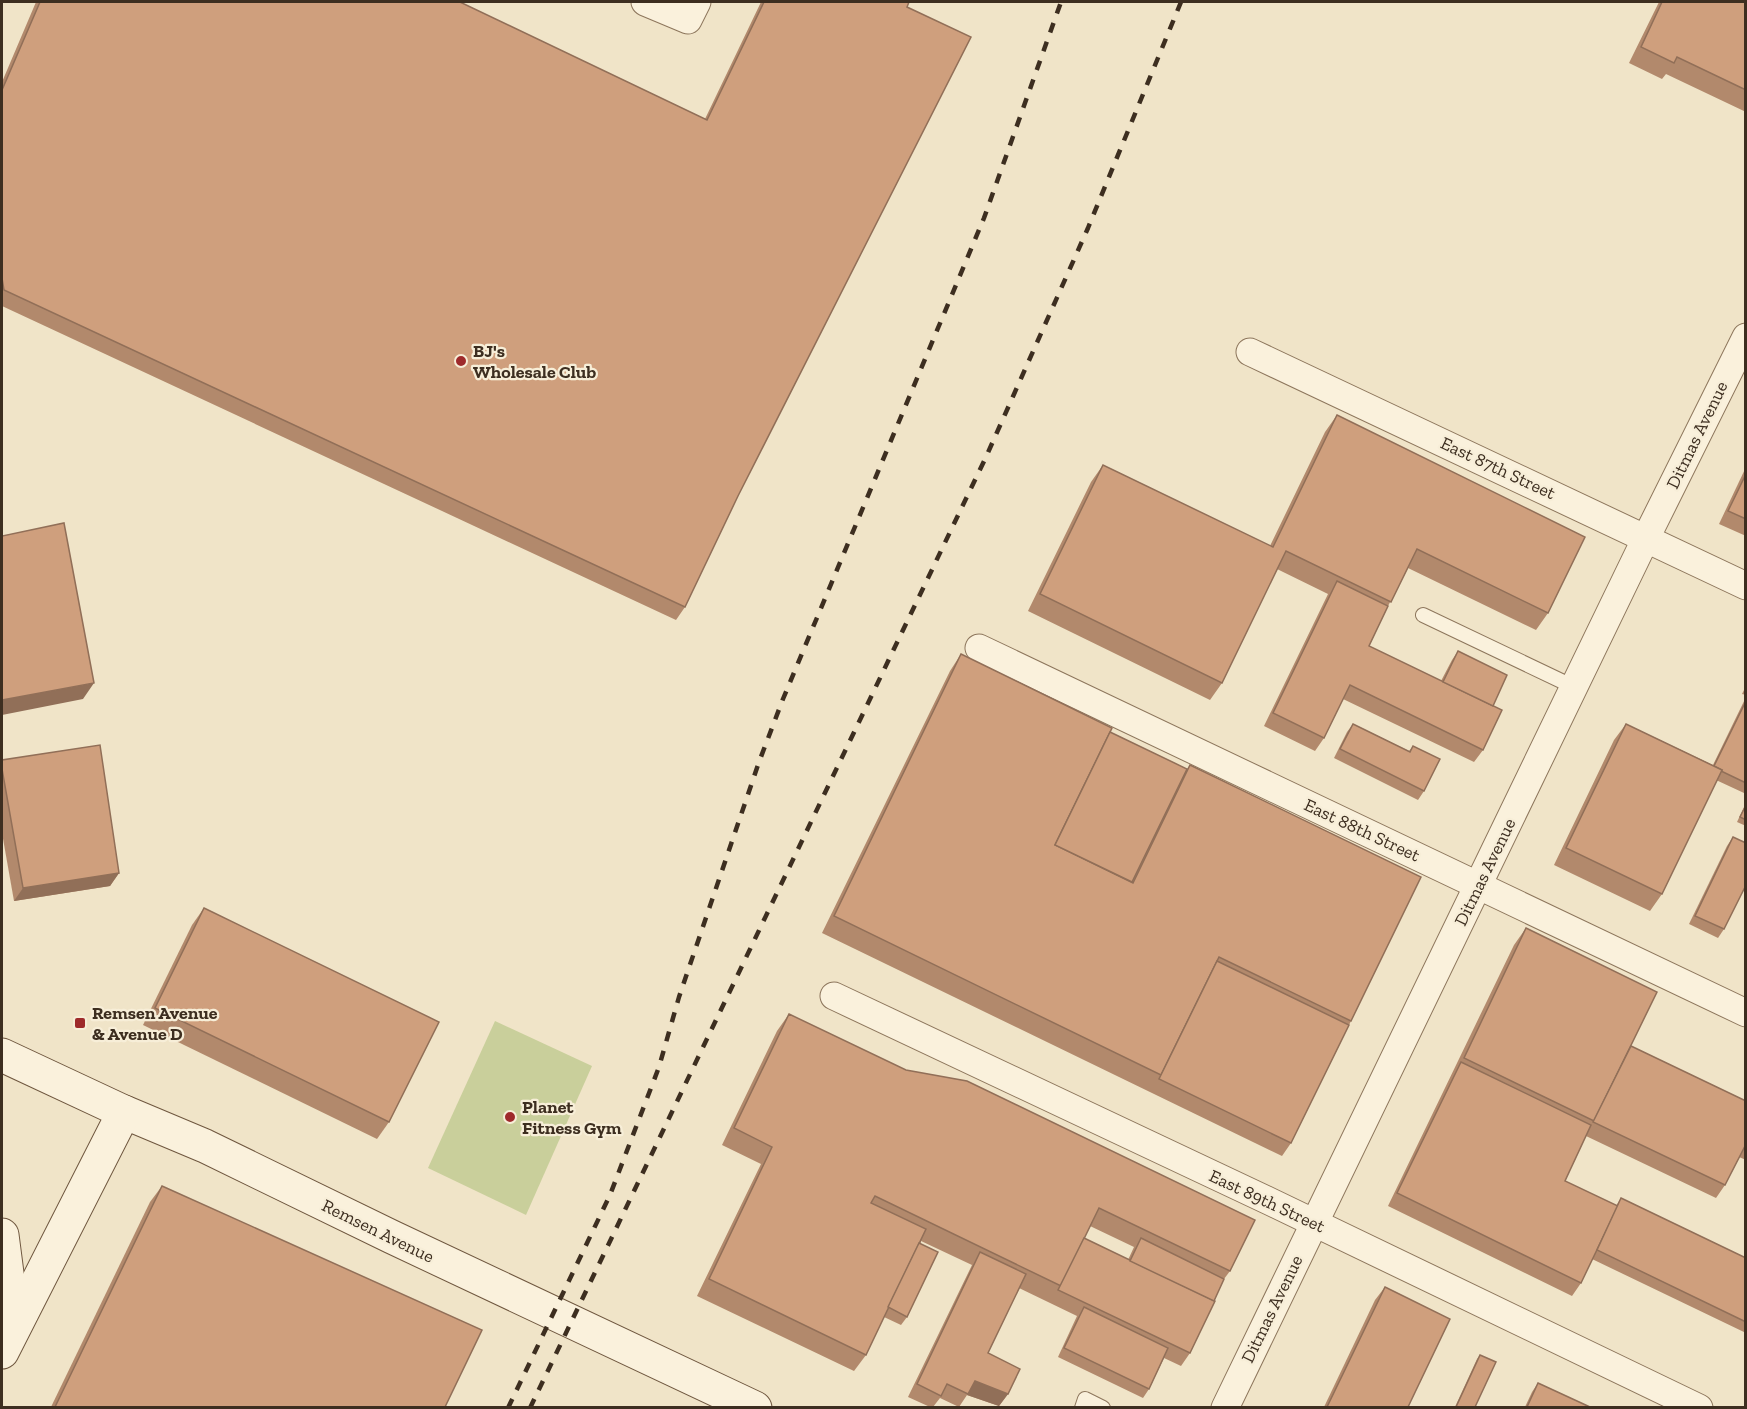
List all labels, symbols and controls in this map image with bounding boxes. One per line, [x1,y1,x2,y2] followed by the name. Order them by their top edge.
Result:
[473,340,596,383] place label: BJ's Wholesale Club
[454,354,468,368] marker: BJ's Wholesale Club
[1661,378,1733,492] street label: Ditmas Avenue
[1437,432,1559,504] street label: East 87th Street
[1301,794,1424,867] street label: East 88th Street
[1449,815,1521,929] street label: Ditmas Avenue
[92,1002,218,1045] place label: Remsen Avenue & Avenue D
[73,1016,87,1030] marker: Remsen Avenue & Avenue D
[522,1096,622,1139] place label: Planet Fitness Gym
[503,1110,517,1124] marker: Planet Fitness Gym
[1206,1165,1329,1238] street label: East 89th Street
[318,1194,438,1268] street label: Remsen Avenue
[1236,1252,1308,1366] street label: Ditmas Avenue

